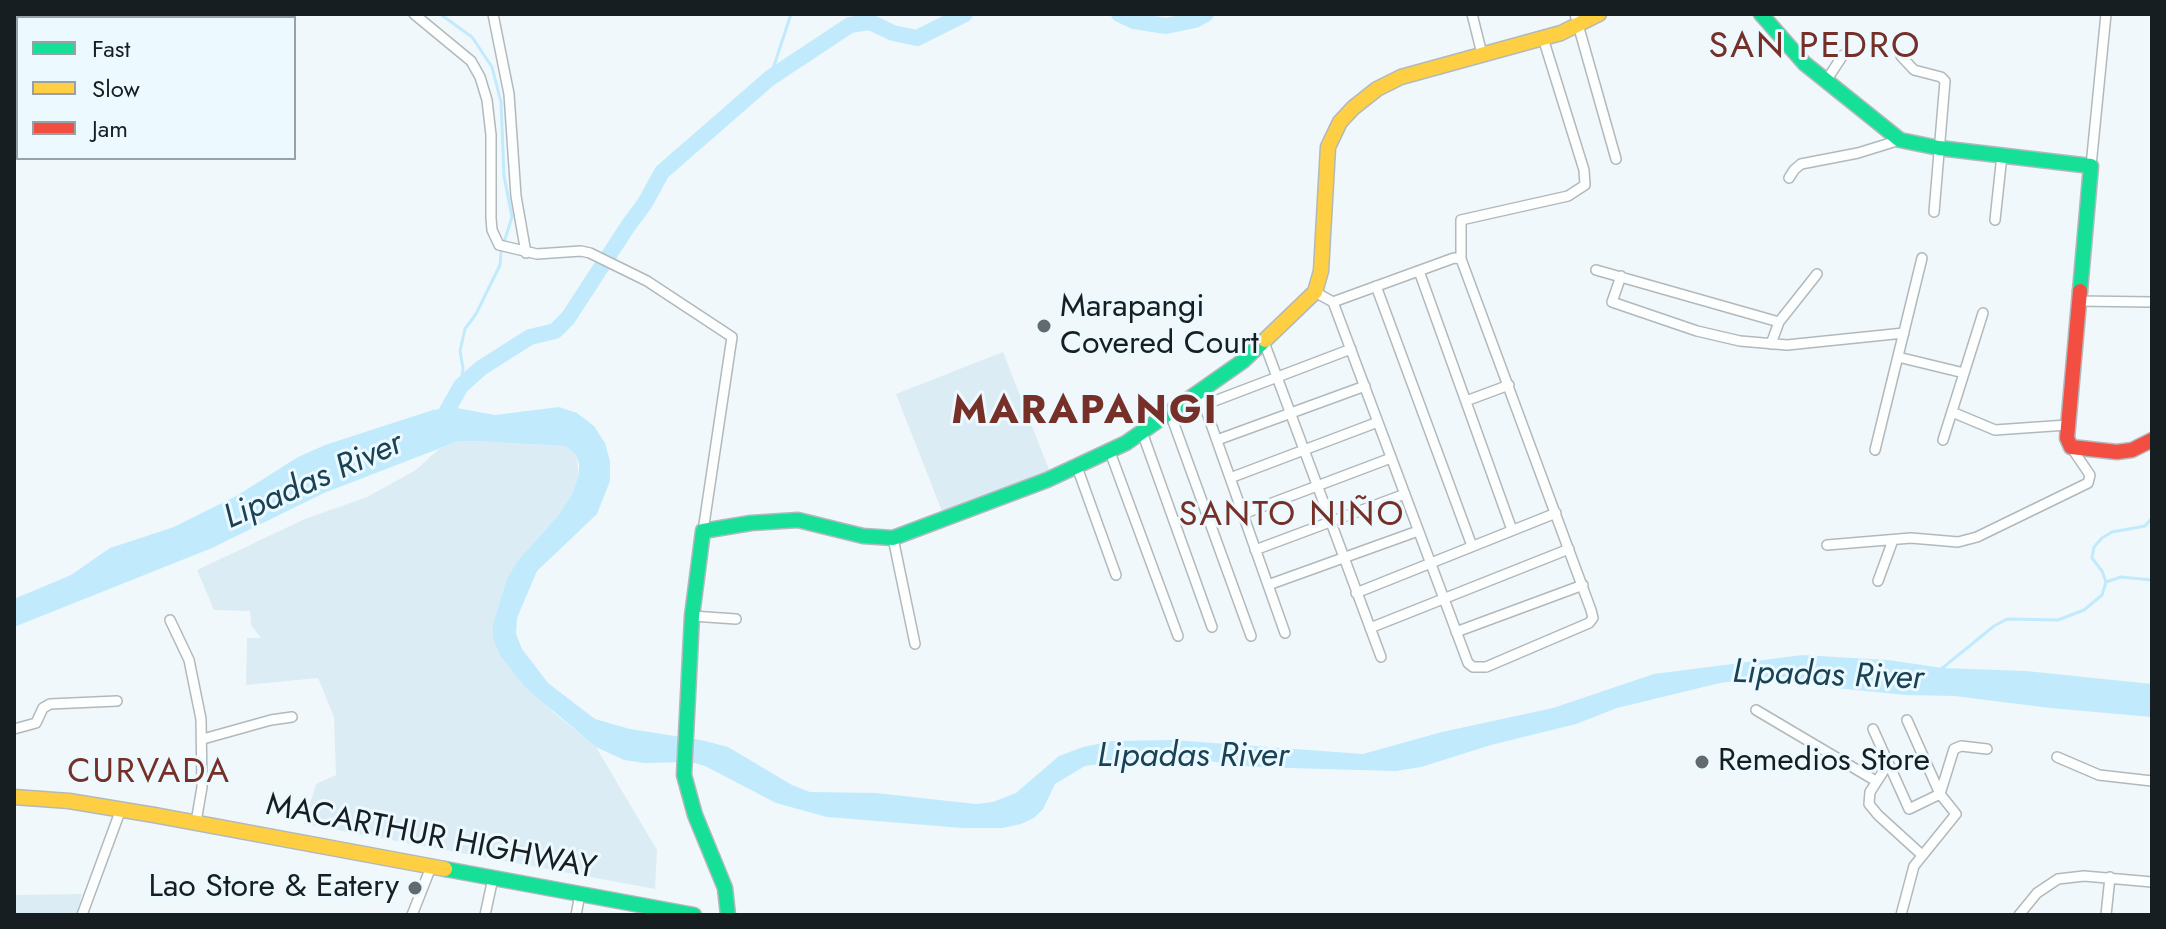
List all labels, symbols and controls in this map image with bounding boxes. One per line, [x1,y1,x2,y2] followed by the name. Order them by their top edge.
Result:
[16,16,296,160] legend
[1709,26,1921,70] district label: SAN PEDRO
[92,31,130,66] text: Fast
[92,71,140,106] text: Slow
[92,111,128,146] text: Jam
[1060,289,1259,364] place label: Marapangi Covered Court
[1035,317,1053,335] marker: Marapangi Covered Court
[952,389,1218,437] district label: MARAPANGI
[218,424,410,540] water label: Lipadas River
[1179,497,1405,537] district label: SANTO NIÑO
[1732,653,1924,701] water label: Lipadas River
[1097,738,1289,778] water label: Lipadas River
[1718,743,1930,781] place label: Remedios Store
[1693,753,1711,771] marker: Remedios Store
[67,754,231,794] district label: CURVADA
[263,787,599,889] street label: MACARTHUR HIGHWAY
[149,869,399,907] place label: Lao Store & Eatery
[406,879,424,897] marker: Lao Store & Eatery

